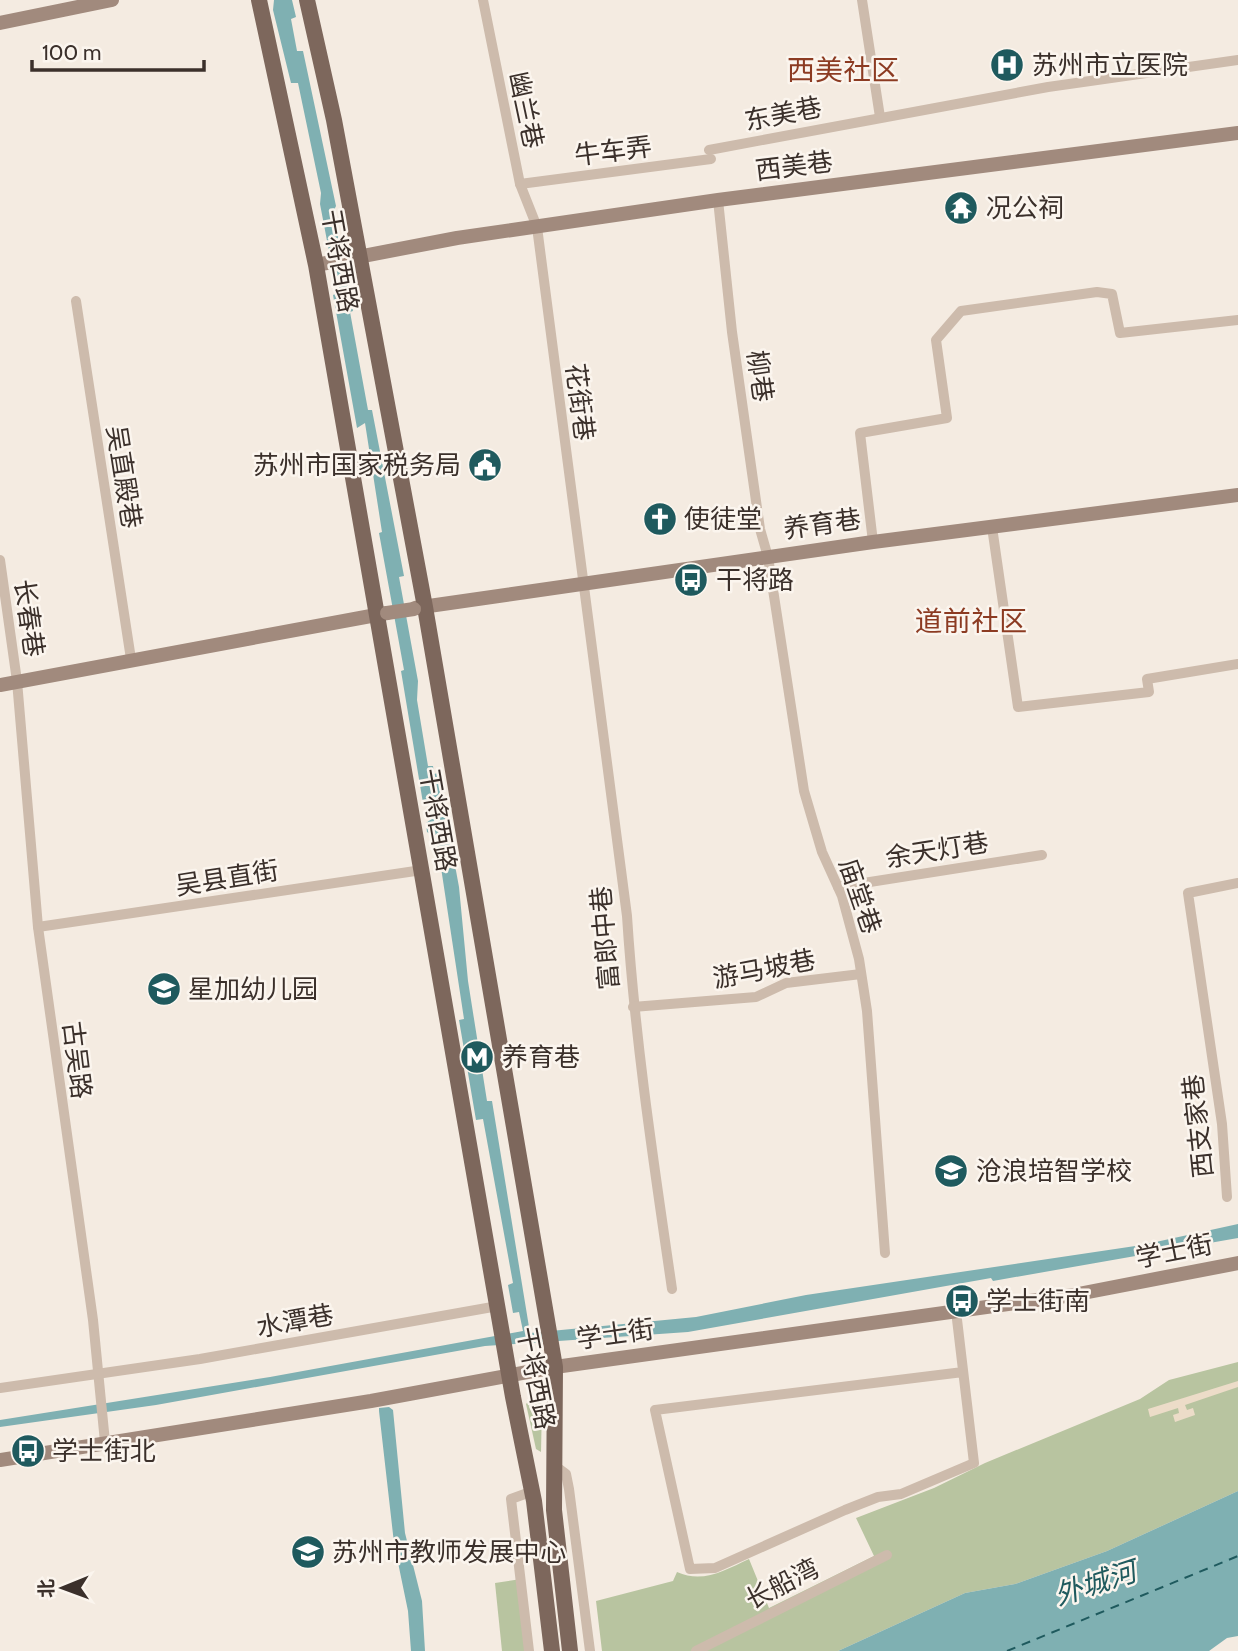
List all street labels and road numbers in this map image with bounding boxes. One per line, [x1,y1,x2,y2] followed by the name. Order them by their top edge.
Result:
[502,69,550,151] street label: 幽兰巷
[742,91,824,137] street label: 东美巷
[572,130,654,172] street label: 牛车弄
[753,145,835,187] street label: 西美巷
[315,207,365,315] street label: 干将西路
[741,348,779,404] street label: 柳巷
[559,361,601,443] street label: 花街巷
[100,423,148,531] street label: 吴直殿巷
[781,503,863,545] street label: 养育巷
[8,577,50,659] street label: 长春巷
[413,766,463,874] street label: 干将西路
[883,826,991,874] street label: 余天灯巷
[173,854,281,902] street label: 吴县直街
[832,854,888,938] street label: 庙堂巷
[585,885,625,991] street label: 富郎中巷
[710,943,818,995] street label: 游马坡巷
[56,1019,98,1101] street label: 古吴路
[1177,1073,1219,1179] street label: 西支家巷
[1133,1228,1215,1274] street label: 学士街
[254,1298,336,1344] street label: 水潭巷
[574,1313,656,1355] street label: 学士街
[510,1324,562,1432] street label: 干将西路
[740,1552,824,1616] street label: 长船湾

